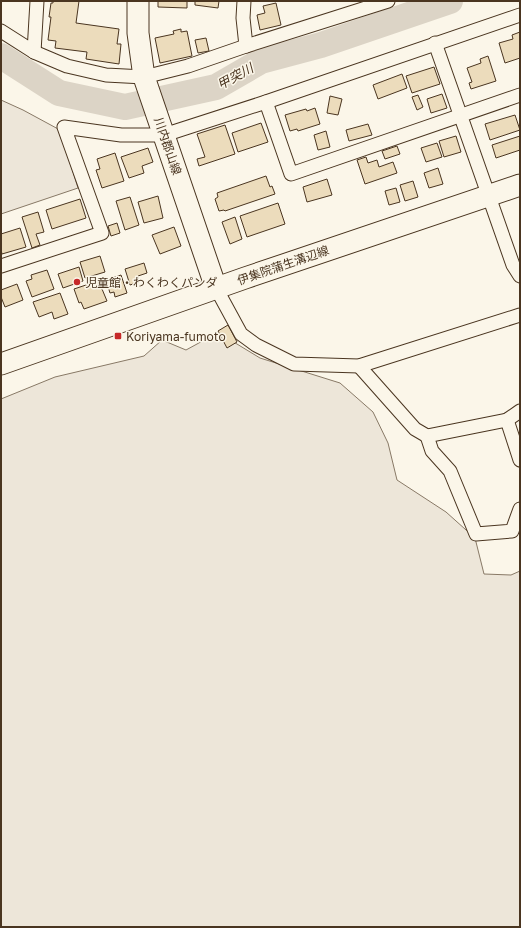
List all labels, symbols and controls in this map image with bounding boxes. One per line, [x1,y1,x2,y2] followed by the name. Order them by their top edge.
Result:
[214,59,258,92] water label: 甲突川
[151,115,185,177] street label: 川内郡山線
[235,242,331,288] street label: 伊集院蒲生溝辺線
[85,275,218,290] place label: 児童館・わくわくパンダ
[72,277,82,287] marker: 児童館・わくわくパンダ
[126,329,226,344] place label: Koriyama-fumoto
[113,331,123,341] marker: Koriyama-fumoto

